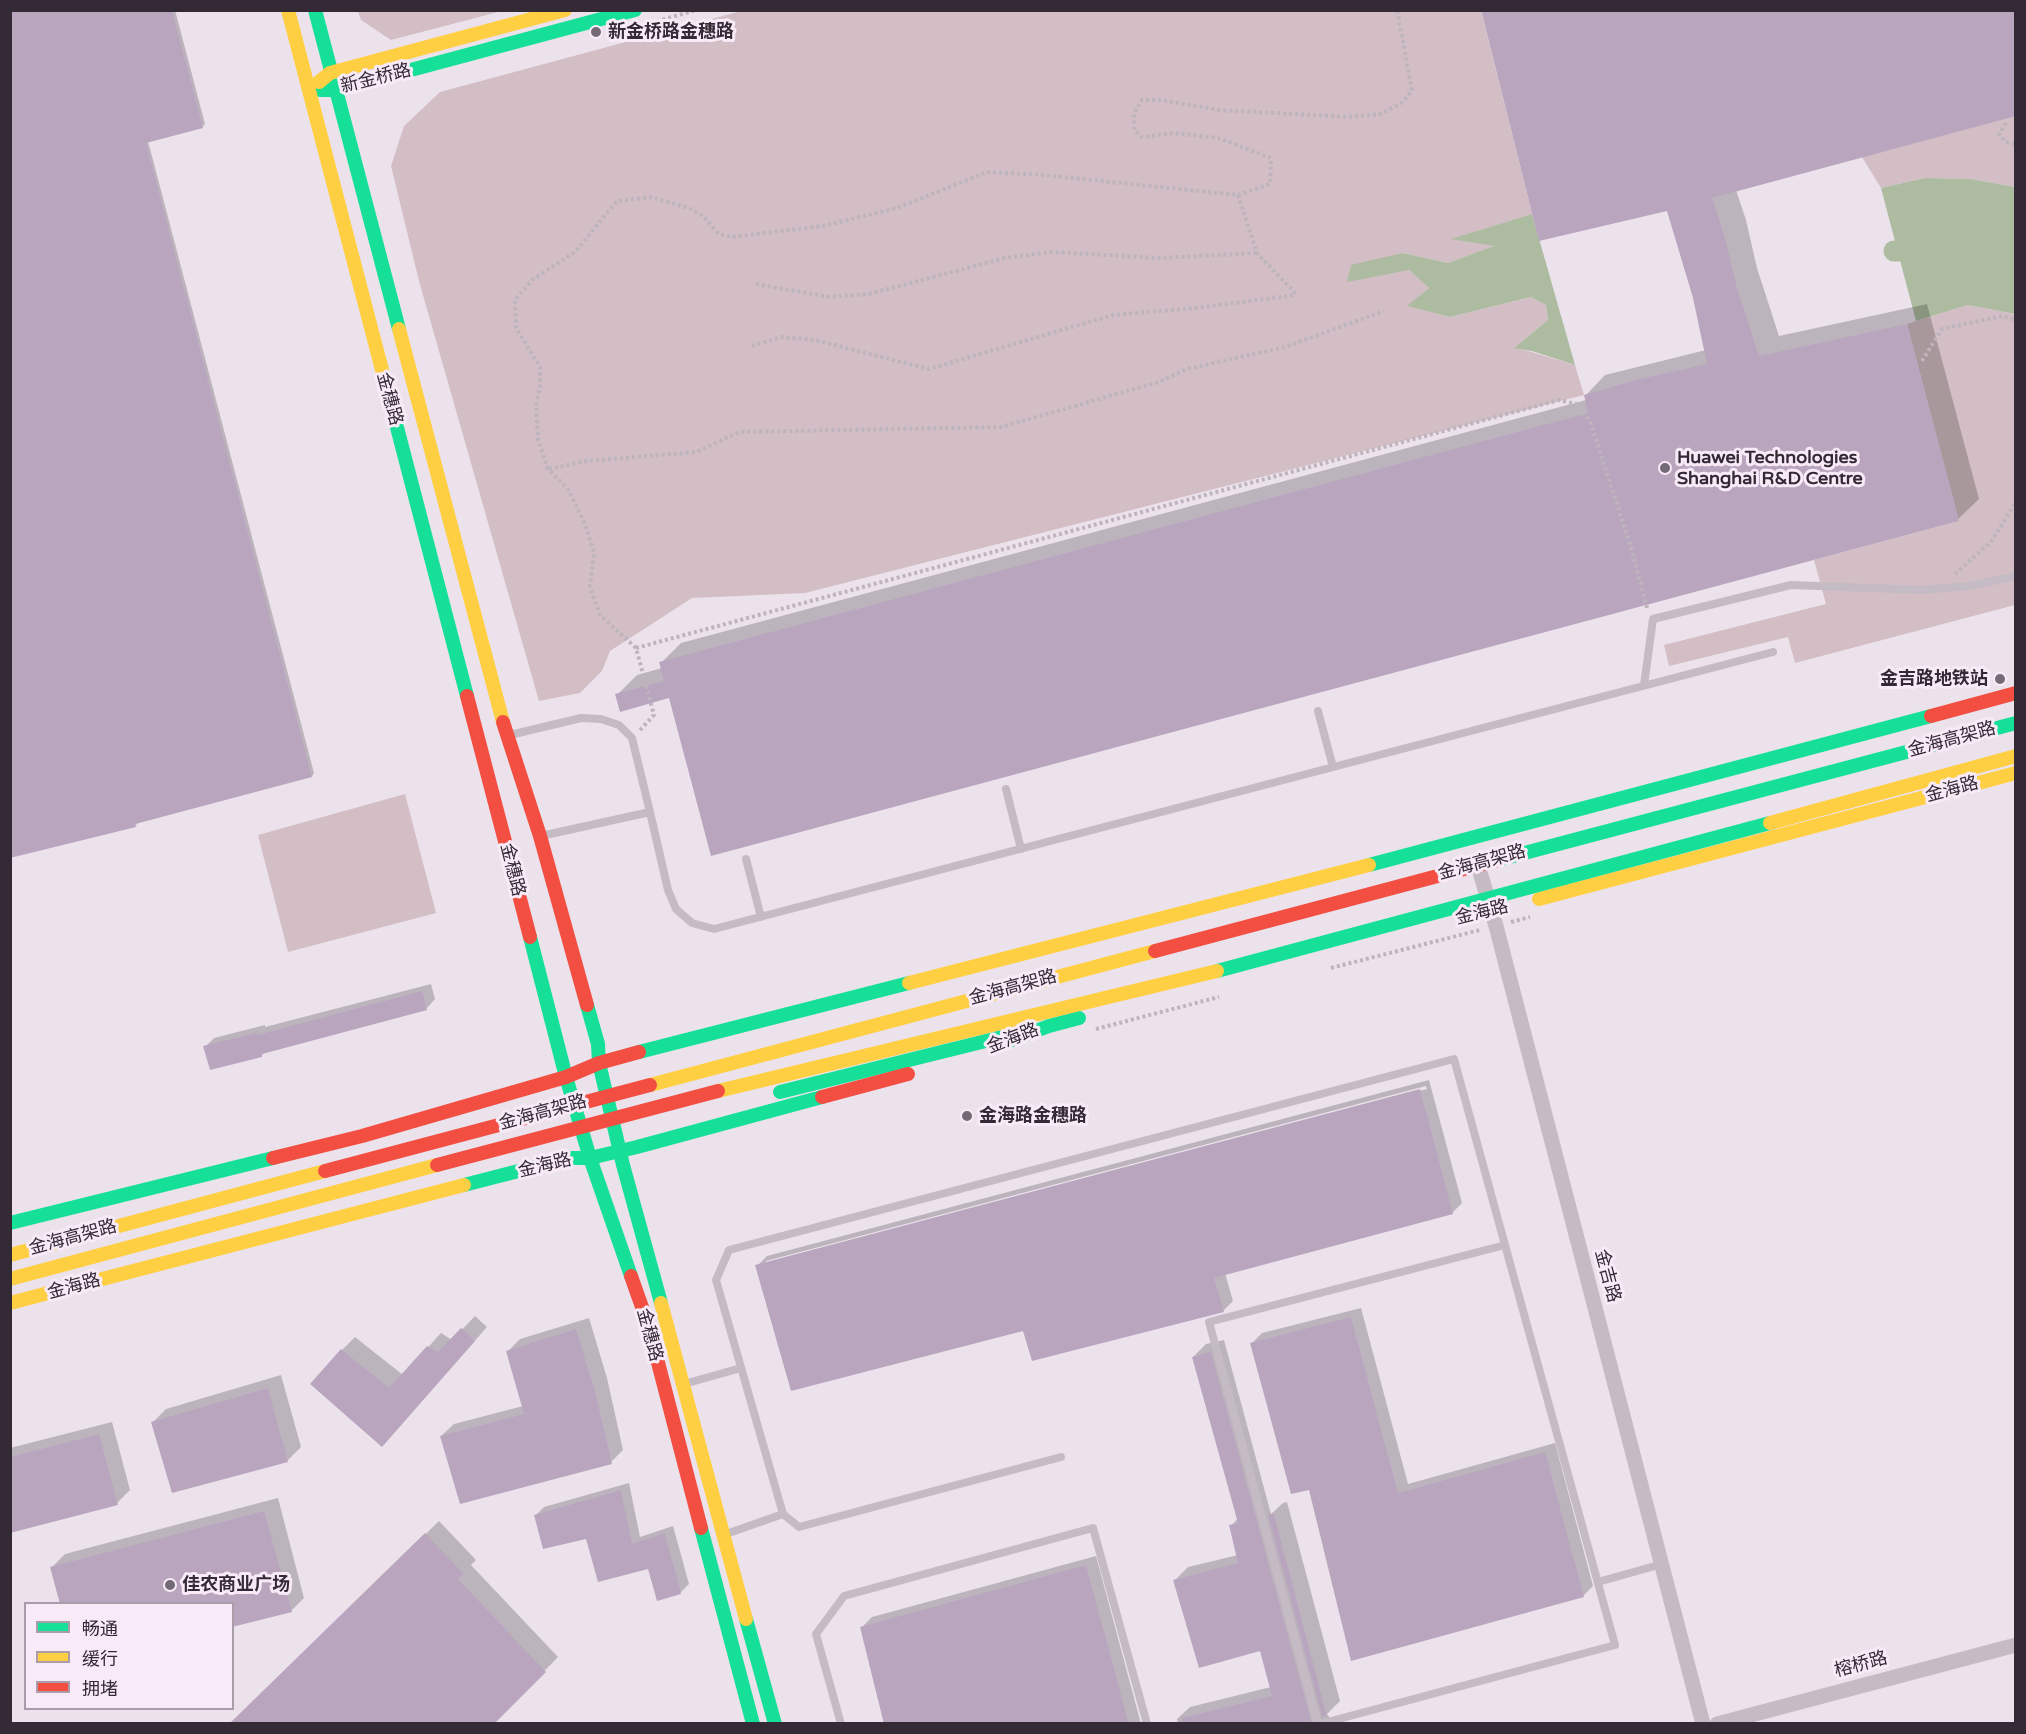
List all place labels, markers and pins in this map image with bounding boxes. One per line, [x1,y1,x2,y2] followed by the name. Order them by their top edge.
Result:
[608,21,734,43] place label: 新金桥路金穗路
[589,25,603,39] marker: 新金桥路金穗路
[1677,447,1863,490] place label: Huawei Technologies Shanghai R&D Centre
[1658,461,1672,475] marker: Huawei Technologies Shanghai R&D Centre
[1880,668,1988,690] place label: 金吉路地铁站
[1993,672,2007,686] marker: 金吉路地铁站
[979,1105,1087,1127] place label: 金海路金穗路
[960,1109,974,1123] marker: 金海路金穗路
[182,1574,290,1596] place label: 佳农商业广场
[163,1578,177,1592] marker: 佳农商业广场

